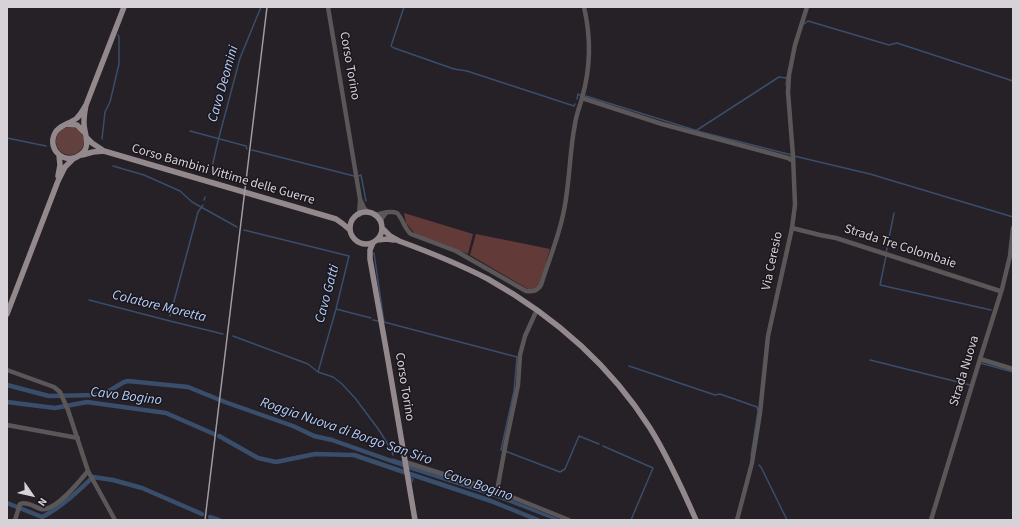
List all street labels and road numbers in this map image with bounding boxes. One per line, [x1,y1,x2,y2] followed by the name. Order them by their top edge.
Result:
[335,31,363,101] street label: Corso Torino
[130,141,316,209] street label: Corso Bambini Vittime delle Guerre
[842,222,958,272] street label: Strada Tre Colombaie
[759,230,787,292] street label: Via Ceresio
[947,334,983,408] street label: Strada Nuova
[391,352,417,422] street label: Corso Torino

